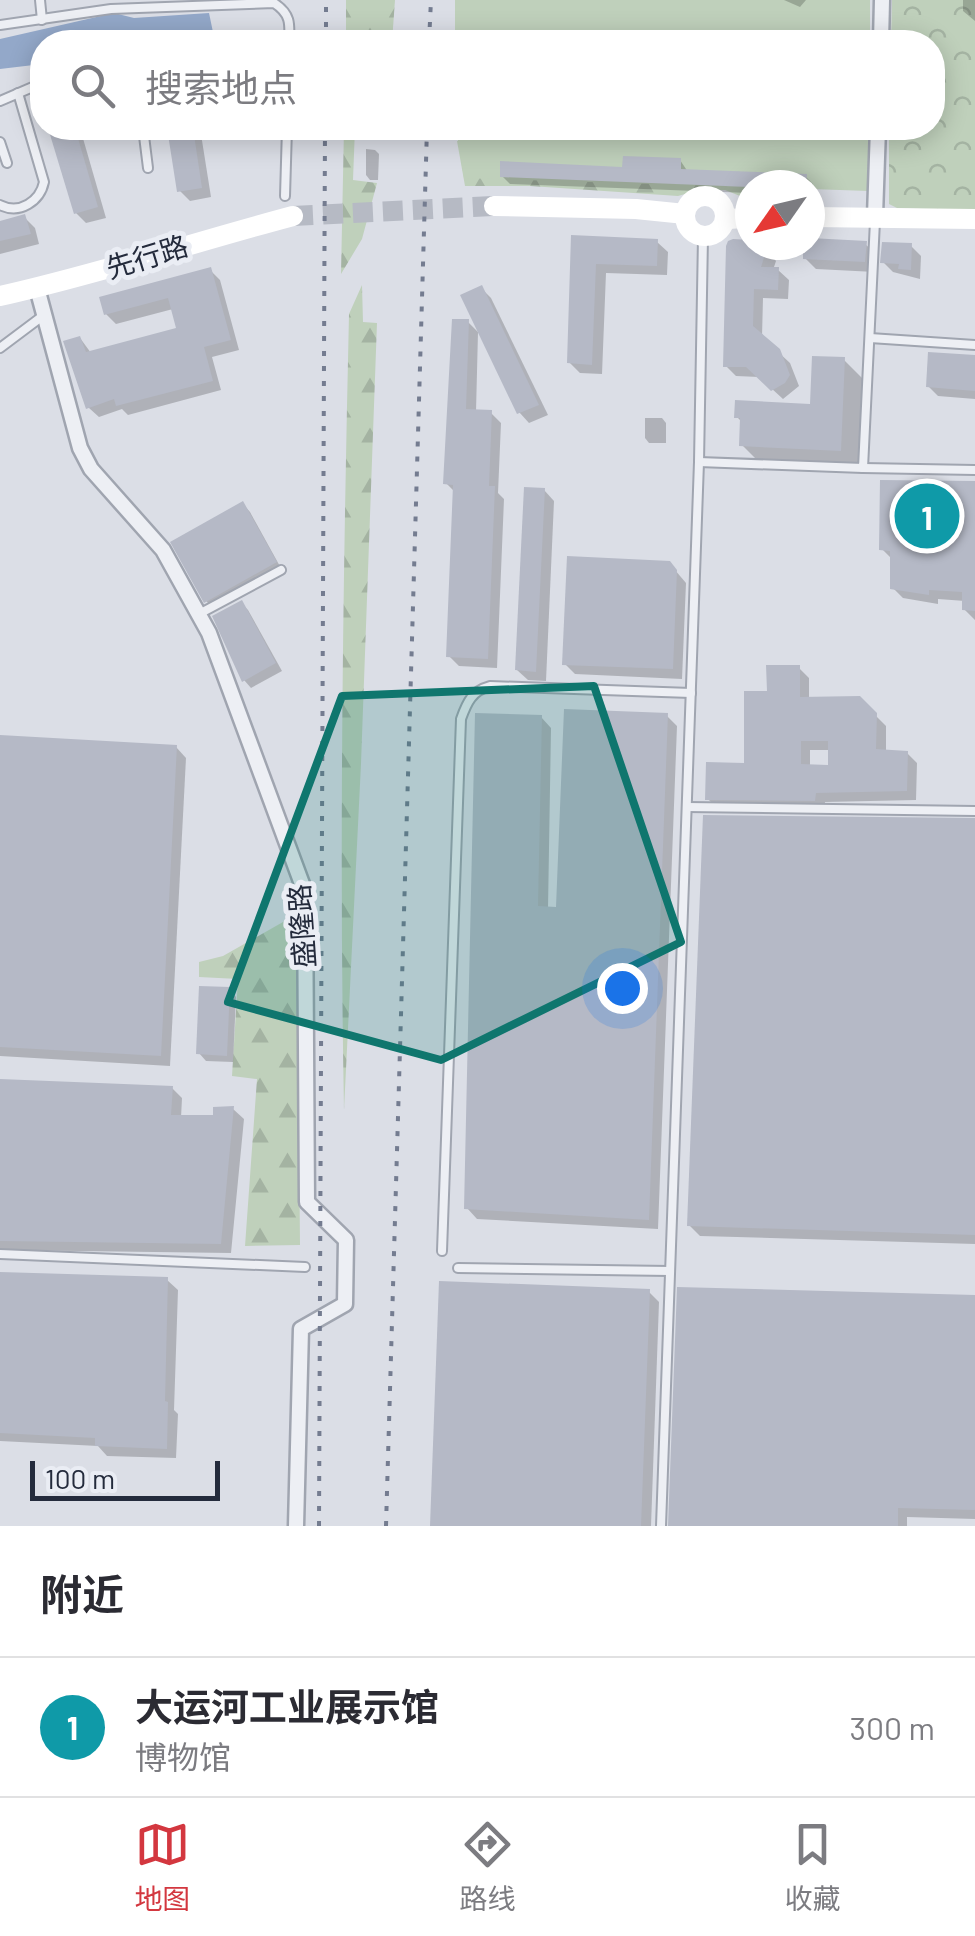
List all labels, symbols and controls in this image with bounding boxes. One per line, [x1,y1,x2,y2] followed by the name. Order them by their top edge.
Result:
[30,30,945,140] search box
[65,58,120,113] icon: search
[145,64,297,110] text: 搜索地点
[735,170,825,260] north arrow
[102,228,192,285] street label: 先行路
[894,478,960,554] pin: 1
[281,883,321,969] street label: 盛隆路
[597,963,648,1014] your location
[30,1456,220,1500] scale bar
[45,1461,115,1495] text: 100 m
[40,1568,124,1618] text: 附近
[135,1683,439,1729] text: 大运河工业展示馆
[67,1708,78,1746] text: 1
[849,1708,935,1746] text: 300 m
[135,1737,231,1775] text: 博物馆
[134,1817,191,1917] tab: 地图
[459,1817,516,1917] tab: 路线
[784,1817,841,1917] tab: 收藏

